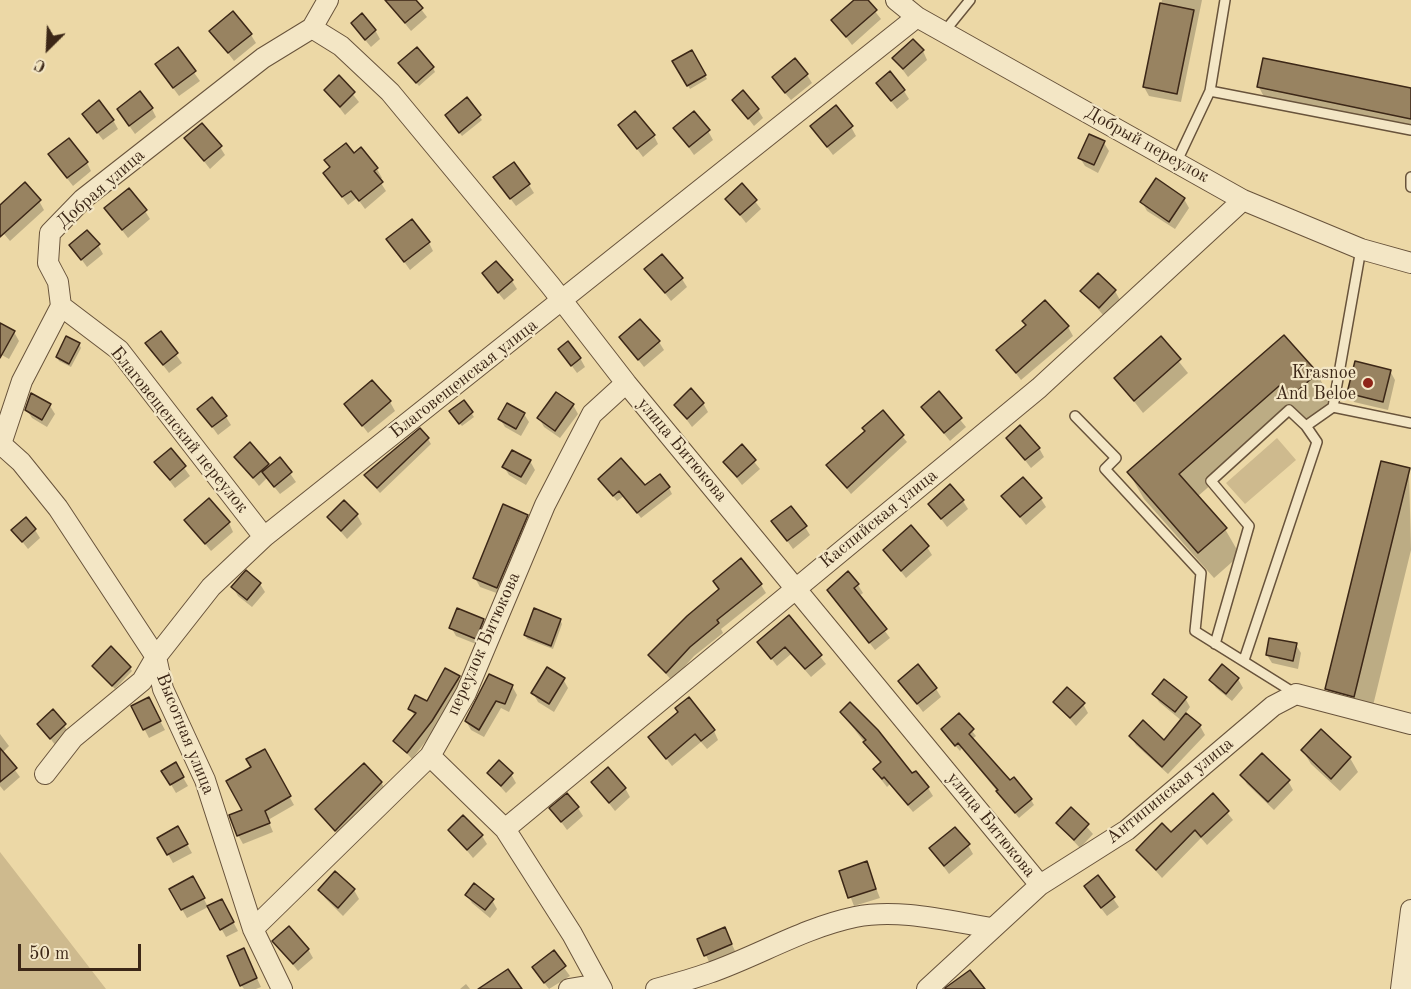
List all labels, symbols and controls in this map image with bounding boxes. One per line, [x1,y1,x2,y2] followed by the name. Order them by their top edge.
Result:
[18,18,78,78] north arrow
[33,55,49,74] text: С
[1081,102,1213,188] street label: Добрый переулок
[52,145,150,233] street label: Добрая улица
[386,315,542,443] street label: Благовещенская улица
[105,342,253,518] street label: Благовещенский переулок
[1275,362,1356,404] place label: Krasnoe And Beloe
[1361,376,1375,390] marker: Krasnoe And Beloe
[632,393,732,507] street label: улица Битюкова
[816,465,942,573] street label: Каспийская улица
[443,569,525,719] street label: переулок Битюкова
[151,670,219,798] street label: Высотная улица
[1102,733,1238,849] street label: Антипинская улица
[942,768,1040,882] street label: улица Битюкова
[21,932,144,970] scale bar
[29,945,69,963] text: 50 m

